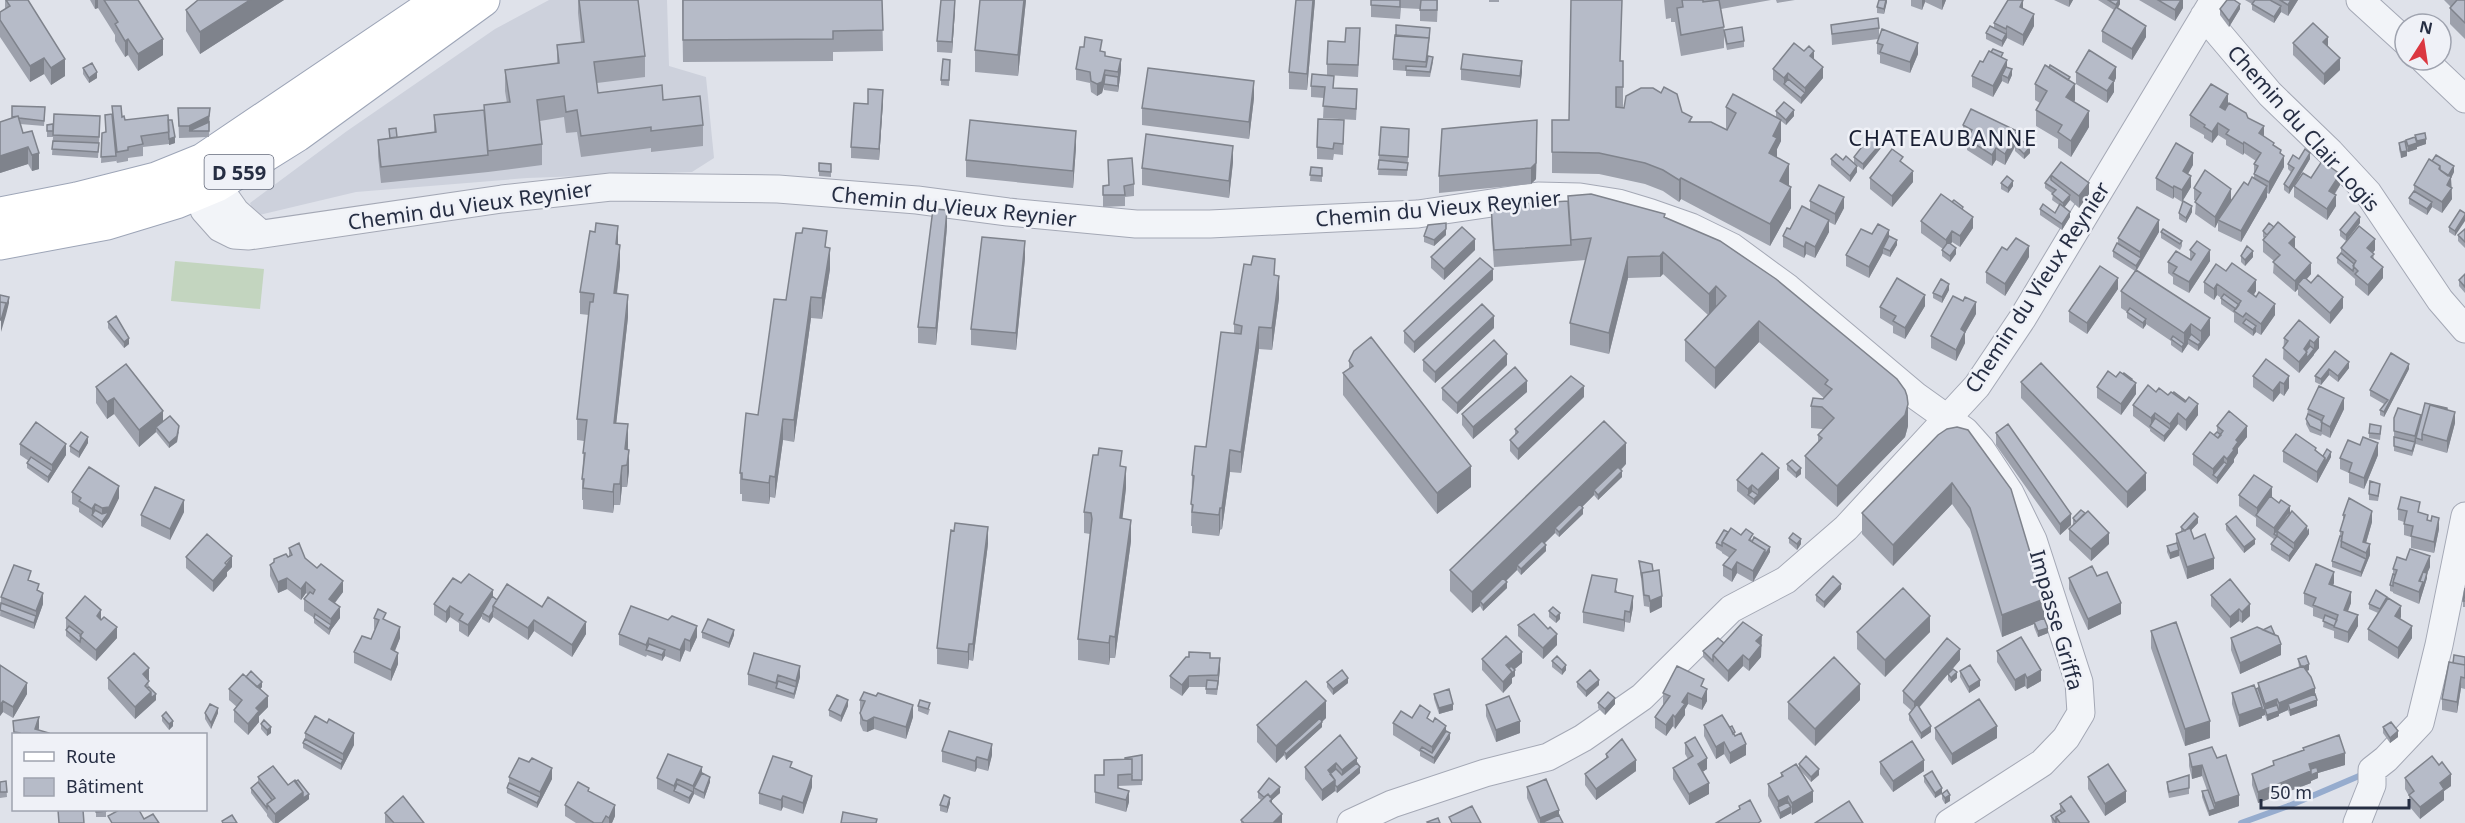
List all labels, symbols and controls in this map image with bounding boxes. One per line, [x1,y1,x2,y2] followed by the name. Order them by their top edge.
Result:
[2393,12,2453,72] north arrow
[2417,15,2435,39] text: N
[2222,39,2386,217] street label: Chemin du Clair Logis
[1848,122,2038,152] district label: CHATEAUBANNE
[204,155,274,189] road number: D 559
[346,174,594,236] street label: Chemin du Vieux Reynier
[1958,176,2116,398] street label: Chemin du Vieux Reynier
[830,179,1078,233] street label: Chemin du Vieux Reynier
[1314,183,1562,233] street label: Chemin du Vieux Reynier
[2024,547,2090,693] street label: Impasse Griffa
[12,733,207,811] legend
[66,744,116,768] text: Route
[2261,772,2410,810] scale bar
[66,774,144,798] text: Bâtiment
[2270,780,2312,804] text: 50 m

